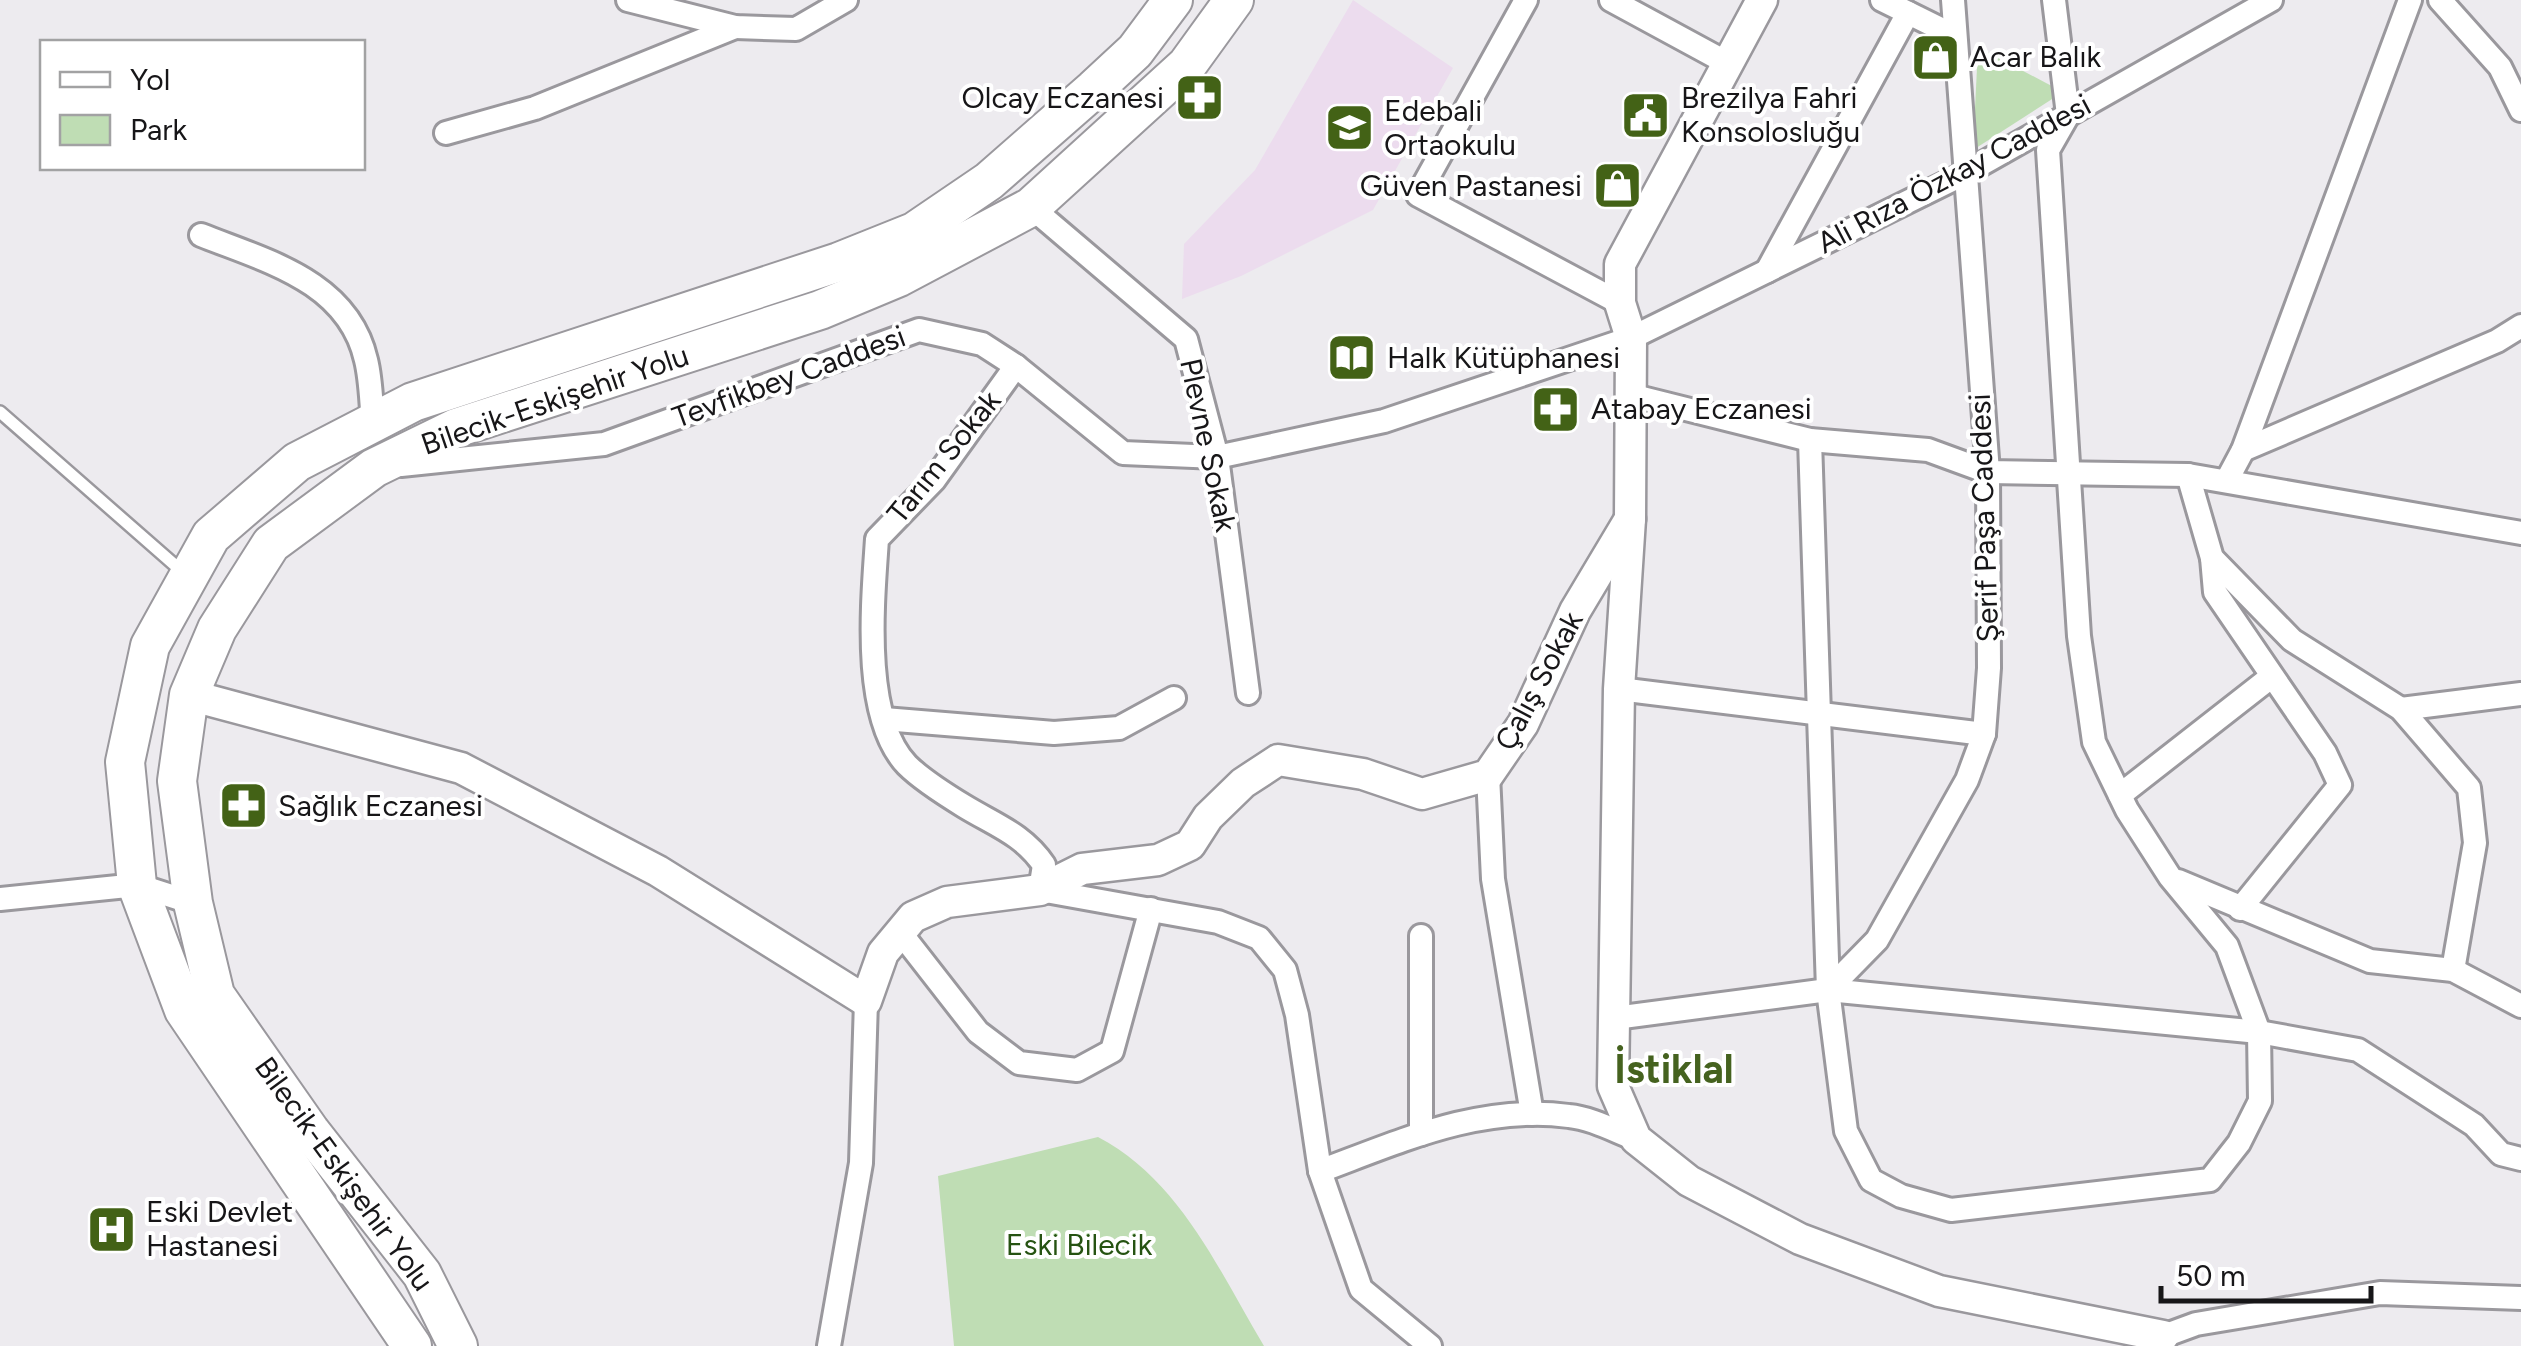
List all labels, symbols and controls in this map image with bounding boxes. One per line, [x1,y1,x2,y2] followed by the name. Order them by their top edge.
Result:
[1909,31,1961,83] shop icon: Acar Balık
[1970,38,2101,75] place label: Acar Balık
[40,40,365,170] legend
[130,61,170,98] text: Yol
[1173,72,1225,124] pharmacy icon: Olcay Eczanesi
[962,79,1164,116] place label: Olcay Eczanesi
[1681,79,1860,150] place label: Brezilya Fahri Konsolosluğu
[1811,86,2097,261] street label: Ali Rıza Özkay Caddesi
[1620,89,1672,141] public building icon: Brezilya Fahri Konsolosluğu
[1384,92,1516,163] place label: Edebali Ortaokulu
[1323,102,1375,154] school or university icon: Edebali Ortaokulu
[130,111,188,148] text: Park
[1591,160,1643,212] shop icon: Güven Pastanesi
[1360,167,1582,204] place label: Güven Pastanesi
[667,317,910,436] street label: Tevfikbey Caddesi
[1326,332,1378,384] library icon: Halk Kütüphanesi
[416,336,693,463] street label: Bilecik-Eskişehir Yolu
[1387,339,1620,376] place label: Halk Kütüphanesi
[1172,355,1245,535] street label: Plevne Sokak
[879,383,1009,530] street label: Tarım Sokak
[1530,383,1582,435] pharmacy icon: Atabay Eczanesi
[1591,390,1812,427] place label: Atabay Eczanesi
[1961,393,2006,643] street label: Şerif Paşa Caddesi
[1487,605,1591,757] street label: Çalış Sokak
[217,780,269,832] pharmacy icon: Sağlık Eczanesi
[278,787,483,824] place label: Sağlık Eczanesi
[1614,1045,1734,1093] district label: İstiklal
[247,1049,442,1298] street label: Bilecik-Eskişehir Yolu
[146,1193,293,1264] place label: Eski Devlet Hastanesi
[85,1203,137,1255] hospital icon: Eski Devlet Hastanesi
[1006,1226,1153,1263] park label: Eski Bilecik
[2161,1241,2371,1303] scale bar
[2176,1257,2245,1294] text: 50 m

